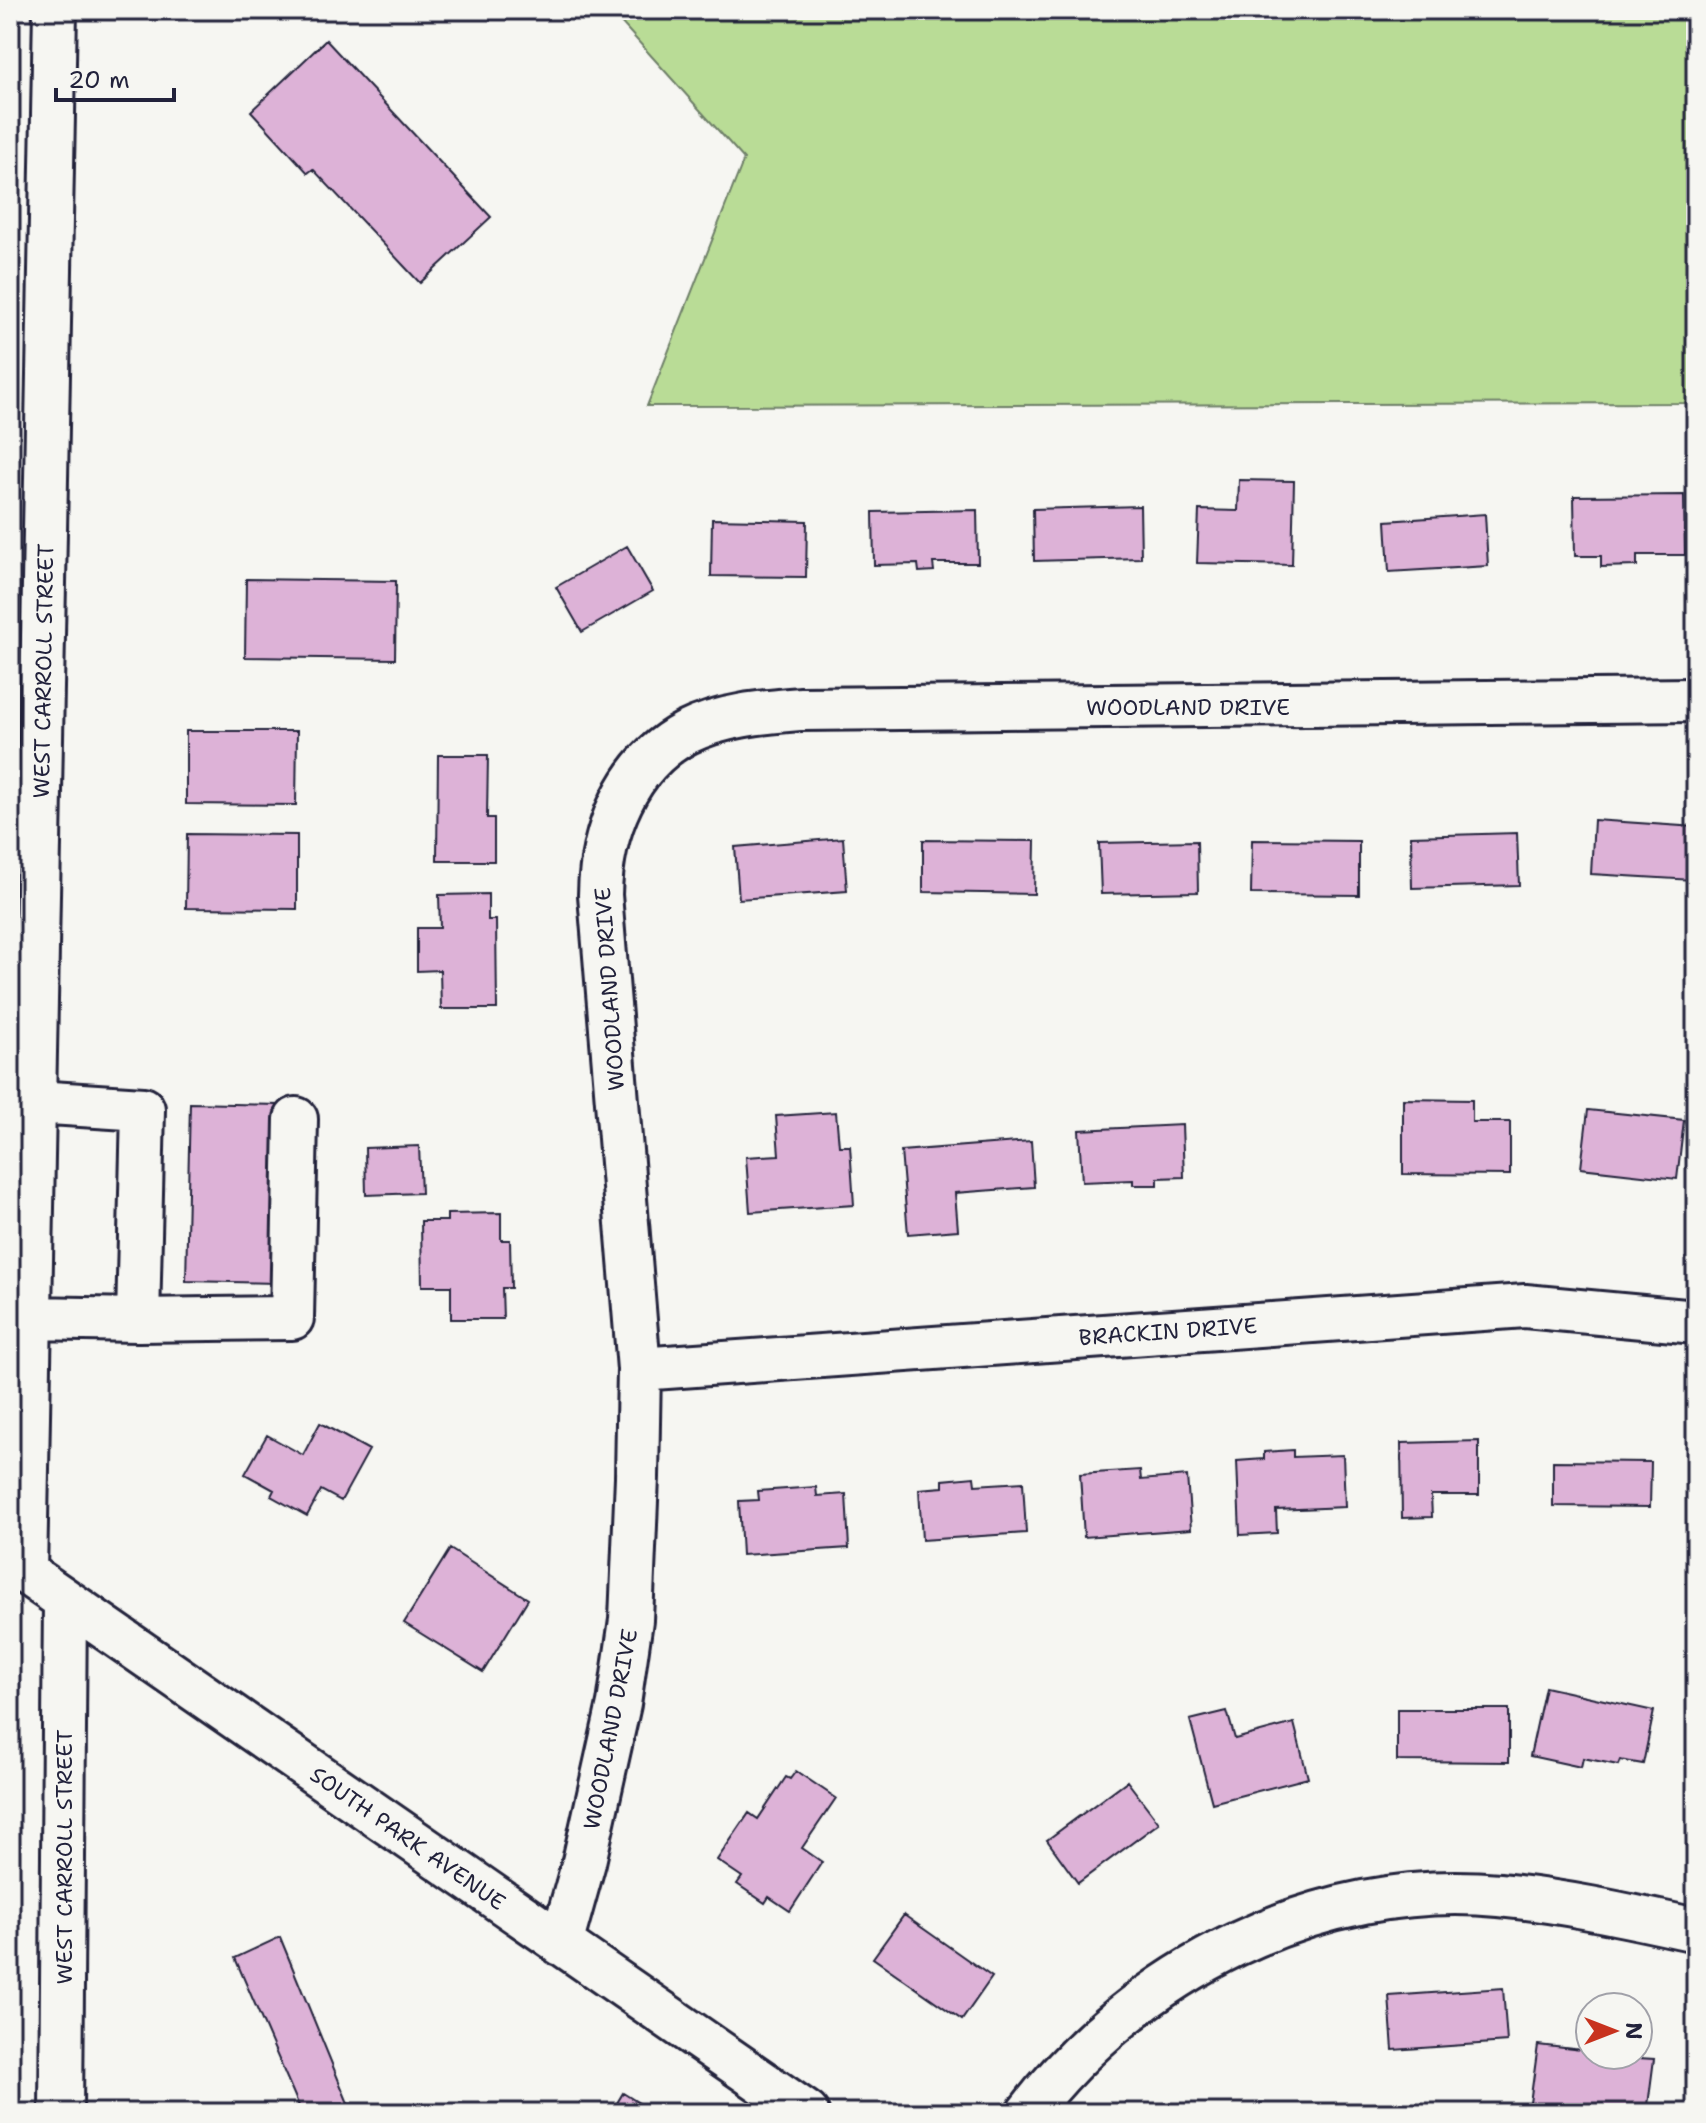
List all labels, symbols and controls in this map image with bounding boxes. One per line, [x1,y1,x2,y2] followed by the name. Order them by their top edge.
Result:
[56,52,174,102] scale bar
[68,64,130,96] text: 20 m
[27,543,60,799] street label: WEST CARROLL STREET
[1086,693,1290,722] street label: WOODLAND DRIVE
[588,886,631,1092] street label: WOODLAND DRIVE
[1078,1311,1258,1352] street label: BRACKIN DRIVE
[577,1626,644,1832] street label: WOODLAND DRIVE
[50,1729,79,1984] street label: WEST CARROLL STREET
[304,1760,511,1917] street label: SOUTH PARK AVENUE
[1574,1991,1654,2071] north arrow
[1619,2022,1648,2040] text: N

